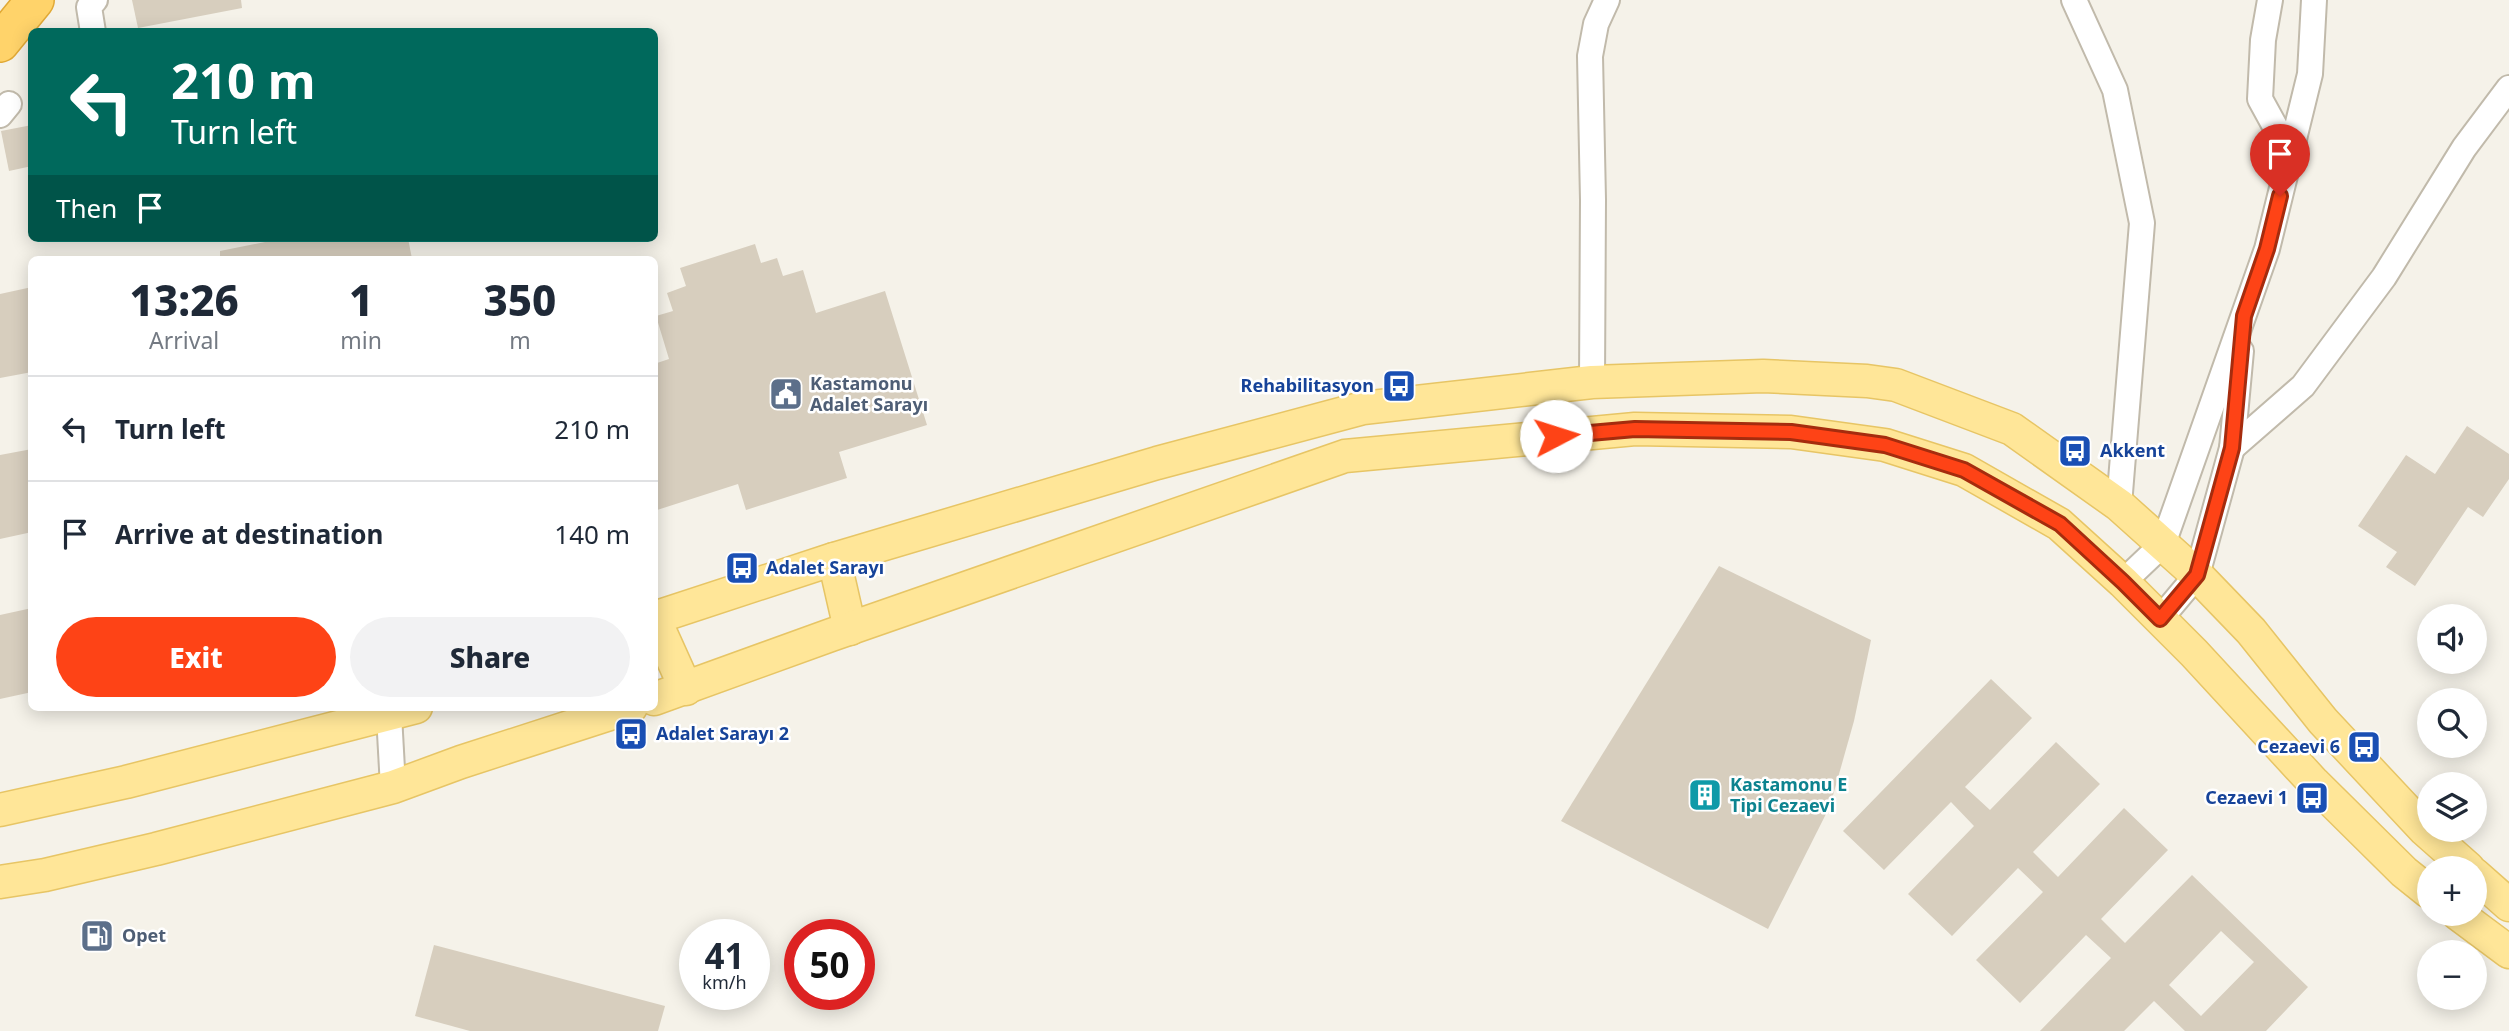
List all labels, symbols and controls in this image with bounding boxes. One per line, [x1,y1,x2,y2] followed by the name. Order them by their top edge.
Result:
[171,47,316,113] text: 210 m
[56,56,147,147] icon: left
[171,110,297,153] text: Turn left
[2250,124,2310,196] pin
[2261,135,2299,173] icon: arrive
[131,189,169,227] icon: arrive
[56,190,117,226] text: Then
[130,271,239,328] text: 13:26
[349,271,373,328] text: 1
[484,271,556,328] text: 350
[149,324,219,356] text: Arrival
[340,324,382,356] text: min
[509,324,531,356] text: m
[1380,367,1418,405] bus stop icon: Rehabilitasyon
[810,371,928,416] place label: Kastamonu Adalet Sarayı
[1241,373,1374,397] place label: Rehabilitasyon
[767,375,805,413] public building icon: Kastamonu Adalet Sarayı
[1519,399,1593,473] position arrow
[56,410,94,448] icon: left
[115,411,226,447] text: Turn left
[554,411,630,447] text: 210 m
[2056,432,2094,470] bus stop icon: Akkent
[2100,438,2165,462] place label: Akkent
[56,515,94,553] icon: arrive
[115,516,384,552] text: Arrive at destination
[554,516,630,552] text: 140 m
[723,549,761,587] bus stop icon: Adalet Sarayı
[766,555,884,579] place label: Adalet Sarayı
[2417,604,2487,1010] map controls
[2417,604,2487,674] button: sound
[56,617,336,697] button: Exit
[350,617,630,697] button: Share
[2417,688,2487,758] button: search
[612,715,650,753] bus stop icon: Adalet Sarayı 2
[656,721,789,745] place label: Adalet Sarayı 2
[2345,728,2383,766] bus stop icon: Cezaevi 6
[2257,734,2340,758] place label: Cezaevi 6
[1730,772,1847,817] place label: Kastamonu E Tipi Cezaevi
[2417,772,2487,842] button: layers
[1686,776,1724,814] building icon: Kastamonu E Tipi Cezaevi
[2293,779,2331,817] bus stop icon: Cezaevi 1
[2205,785,2288,809] place label: Cezaevi 1
[2417,856,2487,926] button: +
[78,917,116,955] fuel station icon: Opet
[784,919,875,1010] speed limit sign: 50
[122,923,166,947] place label: Opet
[704,932,745,979] text: 41
[2417,940,2487,1010] button: −
[702,970,747,994] text: km/h

